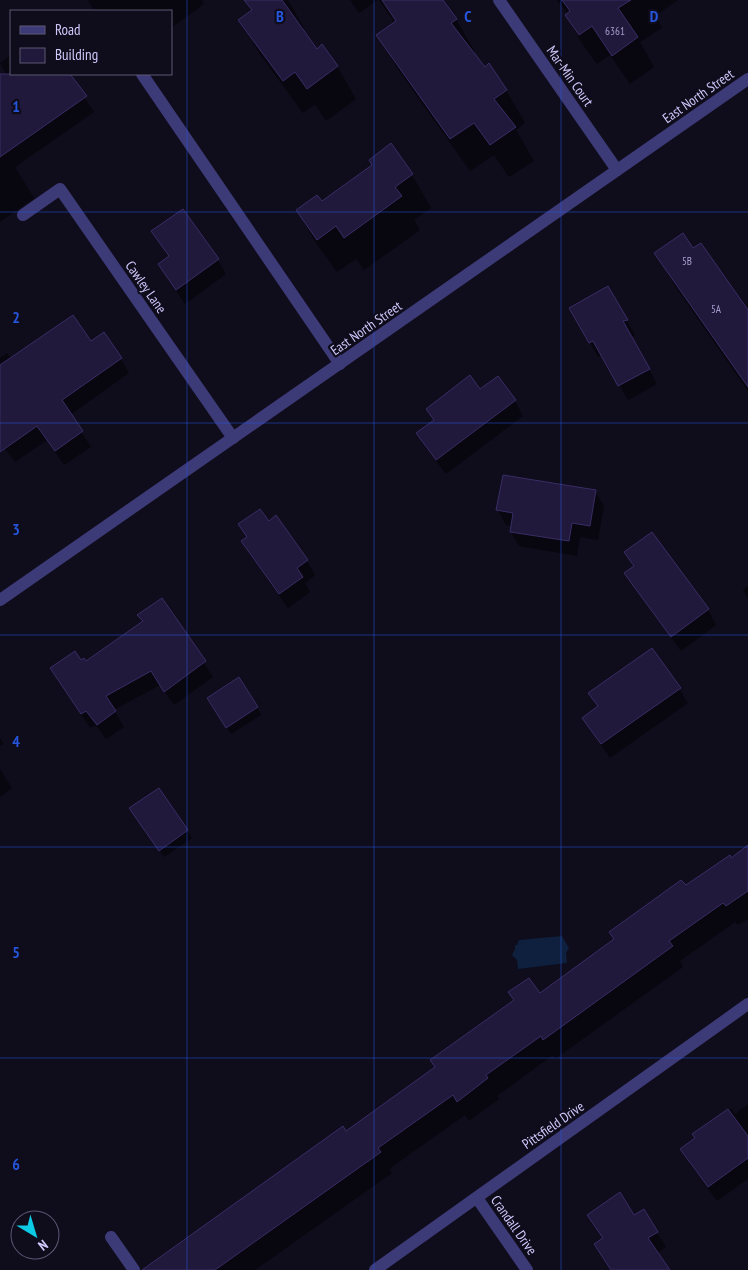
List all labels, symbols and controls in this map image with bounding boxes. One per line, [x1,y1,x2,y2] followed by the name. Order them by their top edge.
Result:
[276,6,284,26] text: B
[464,6,472,26] text: C
[650,6,659,26] text: D
[10,10,172,75] legend
[55,20,81,39] text: Road
[605,24,625,38] house number: 6361
[543,42,597,110] street label: Mar-Min Court
[55,45,98,64] text: Building
[659,65,737,127] street label: East North Street
[12,96,20,116] text: 1
[682,254,692,268] house number: 5B
[121,257,171,317] street label: Cawley Lane
[327,297,405,359] street label: East North Street
[711,302,722,316] house number: 5A
[12,307,20,327] text: 2
[12,519,20,539] text: 3
[12,731,20,751] text: 4
[12,942,20,962] text: 5
[519,1097,588,1153] street label: Pittsfield Drive
[12,1154,20,1174] text: 6
[487,1192,541,1258] street label: Crandall Drive
[10,1210,60,1260] north arrow
[34,1236,52,1255] text: N

